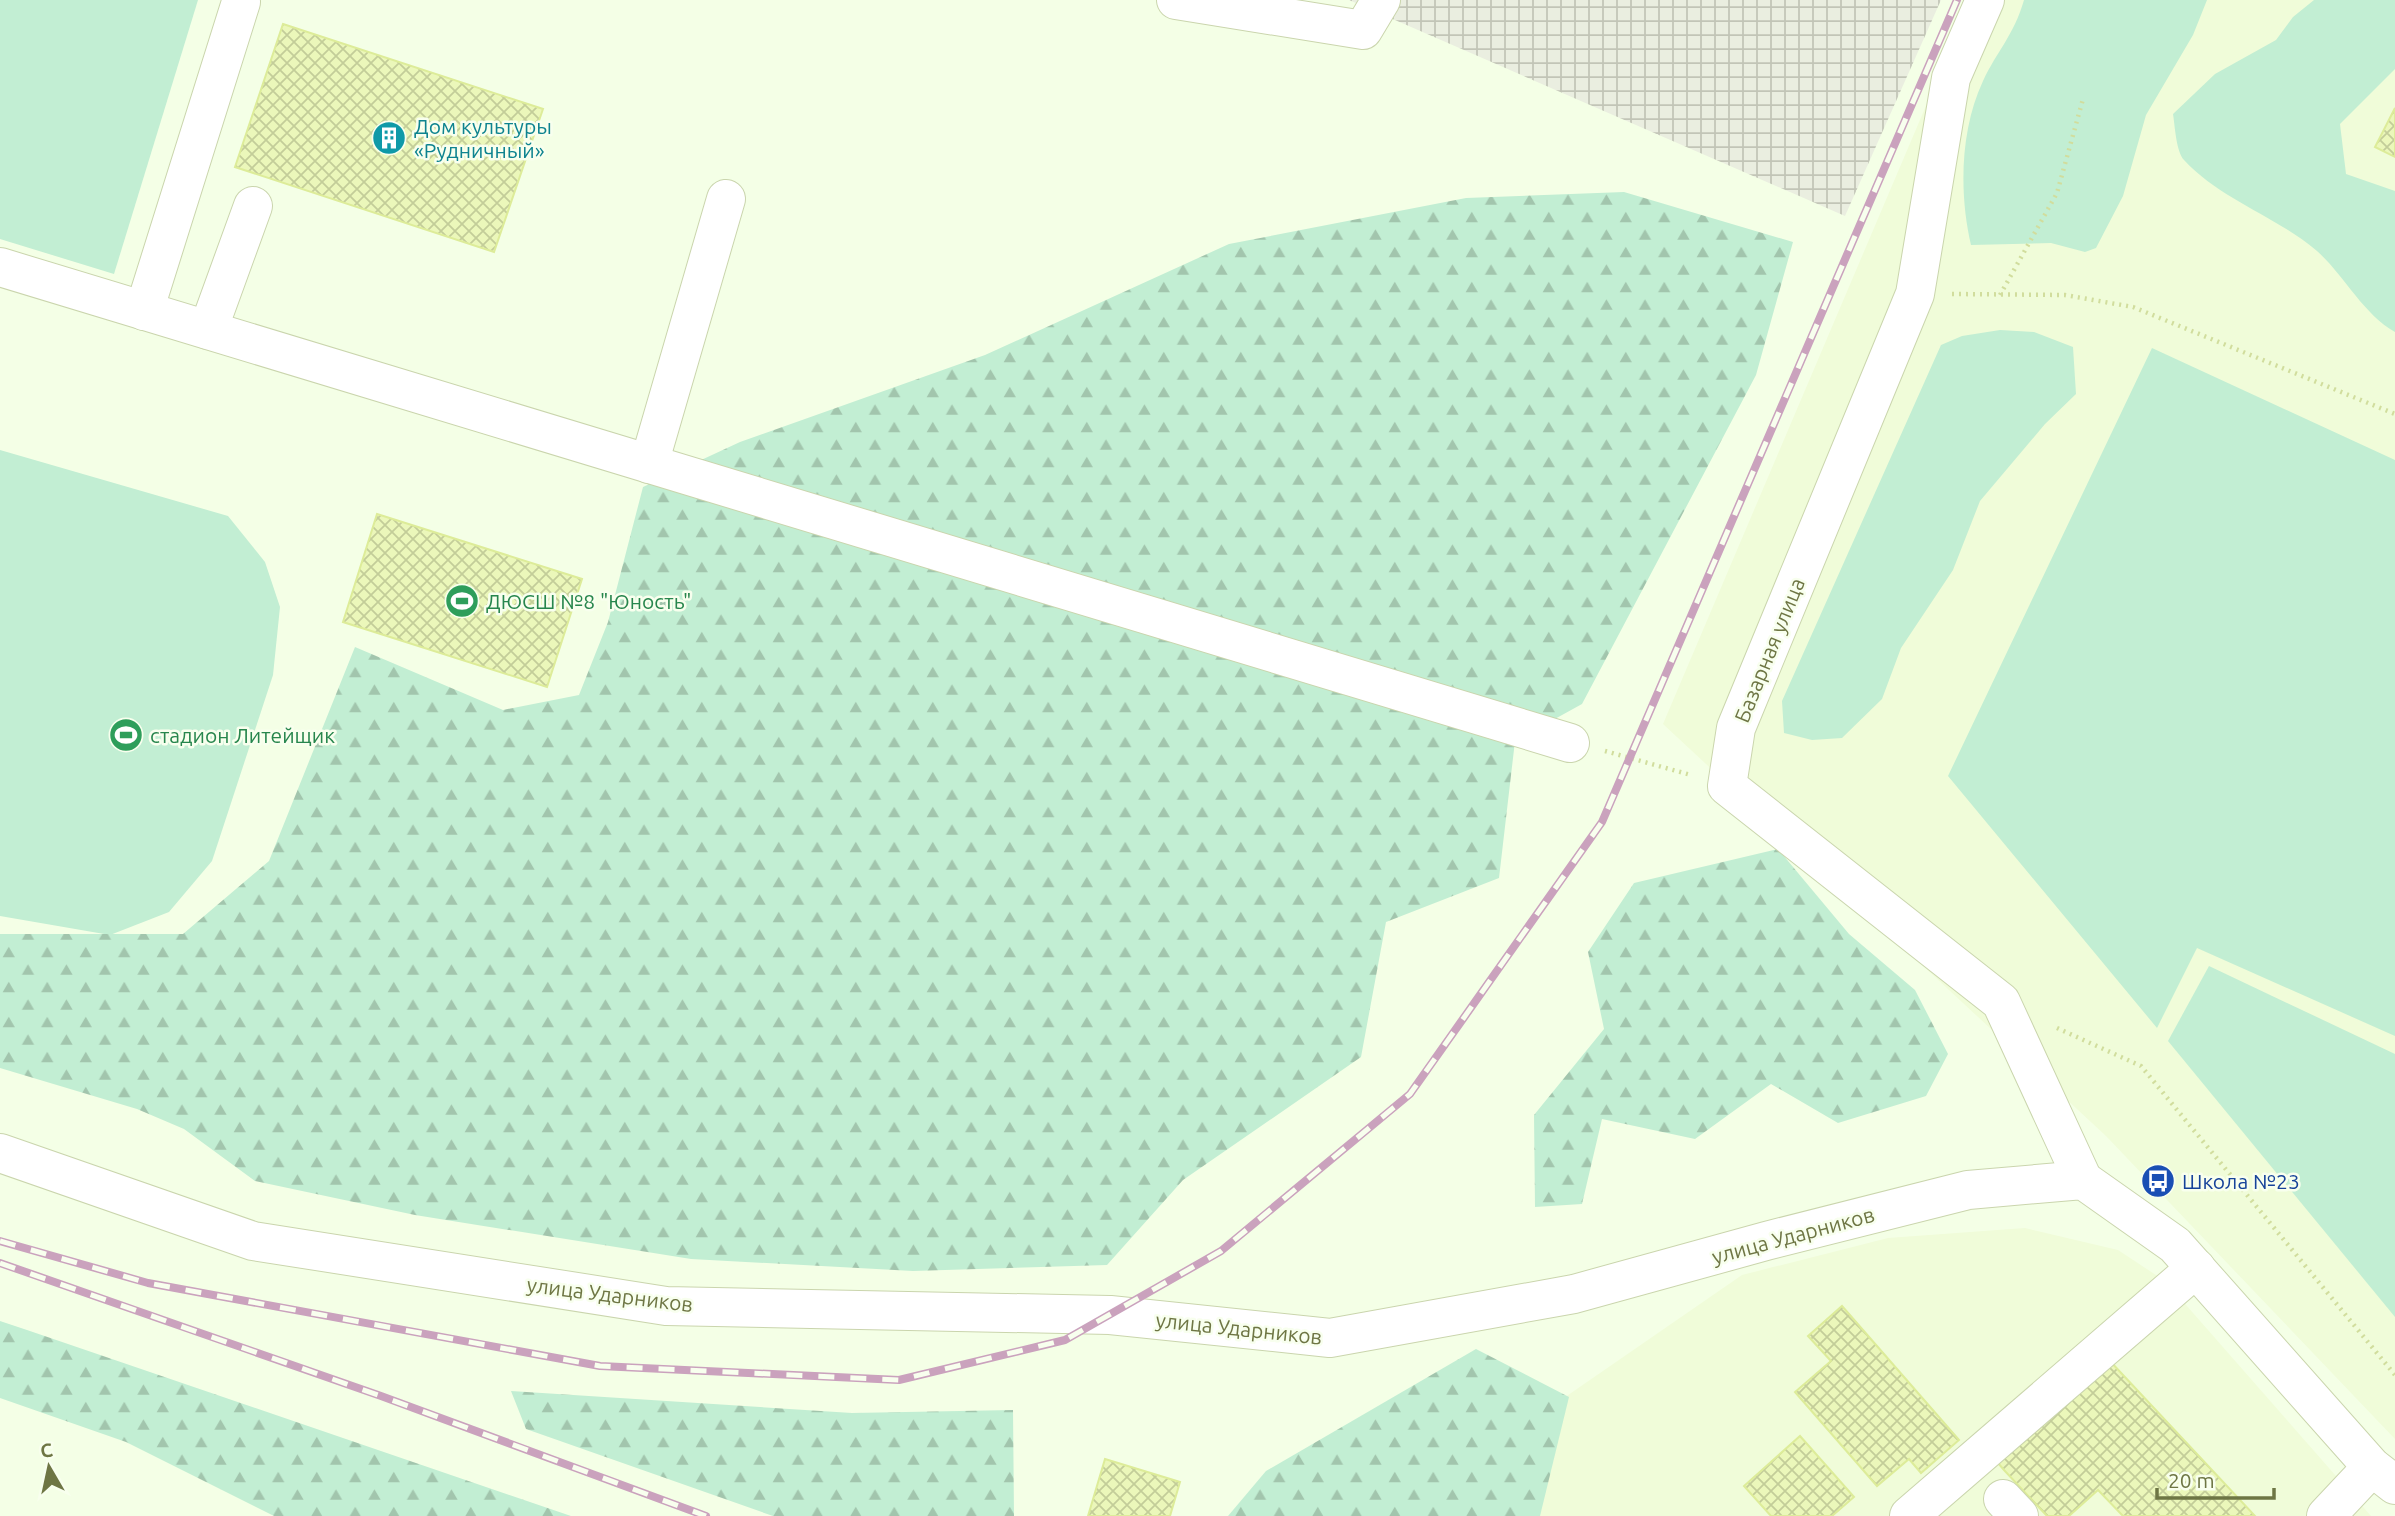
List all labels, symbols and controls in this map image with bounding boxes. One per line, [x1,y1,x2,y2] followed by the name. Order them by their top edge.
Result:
[414,114,552,162] place label: Дом культуры «Рудничный»
[370,119,408,157] building icon: Дом культуры «Рудничный»
[1729,574,1809,726] street label: Базарная улица
[443,582,481,620] sports icon: ДЮСШ №8 "Юность"
[486,589,691,613] place label: ДЮСШ №8 "Юность"
[107,716,145,754] sports icon: стадион Литейщик
[150,723,335,747] place label: стадион Литейщик
[2139,1162,2177,1200] bus stop icon: Школа №23
[2182,1169,2300,1193] place label: Школа №23
[1709,1202,1877,1268] street label: улица Ударников
[525,1272,695,1316] street label: улица Ударников
[1155,1307,1323,1349] street label: улица Ударников
[14,1432,84,1502] north arrow
[39,1438,54,1462] text: С
[2157,1456,2274,1500] scale bar
[2168,1468,2215,1492] text: 20 m

